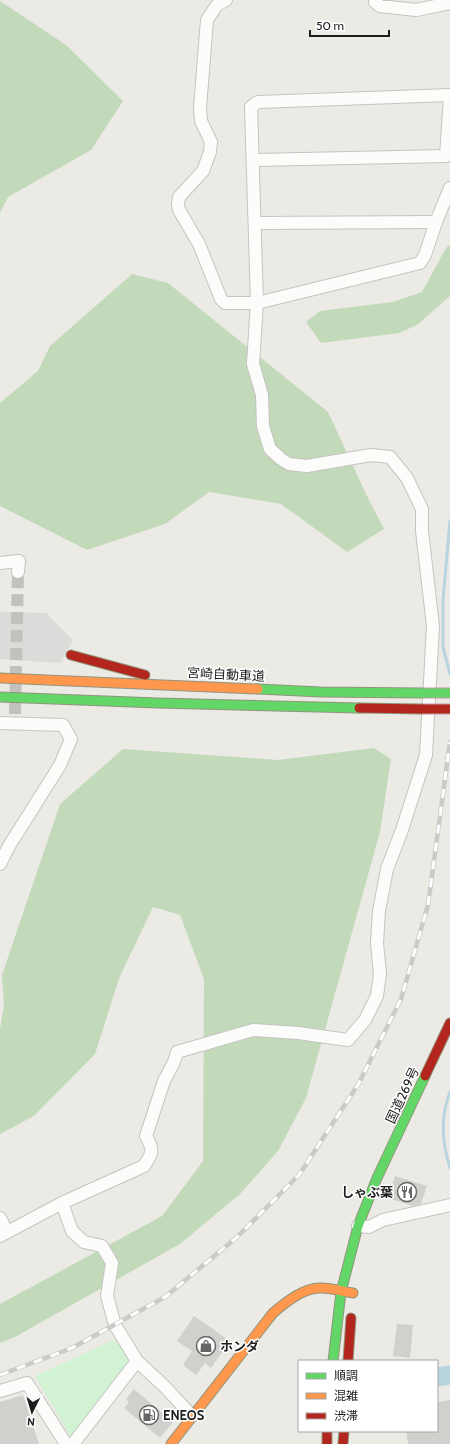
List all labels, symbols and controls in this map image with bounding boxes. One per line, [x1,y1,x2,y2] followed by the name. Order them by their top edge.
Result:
[310,12,389,38] scale bar
[316,18,344,33] text: 50 m
[187,664,265,684] street label: 宮崎自動車道
[382,1064,422,1126] street label: 国道269号
[396,1181,418,1203] restaurant icon: しゃぶ葉
[341,1184,393,1200] place label: しゃぶ葉
[195,1335,217,1357] shop icon: ホンダ
[220,1338,259,1354] place label: ホンダ
[298,1360,438,1432] legend
[334,1368,358,1383] text: 順調
[334,1388,358,1403] text: 混雑
[12,1392,52,1432] north arrow
[138,1404,160,1426] fuel station icon: ENEOS
[163,1407,205,1423] place label: ENEOS
[334,1408,358,1423] text: 渋滞
[27,1415,36,1429] text: N

